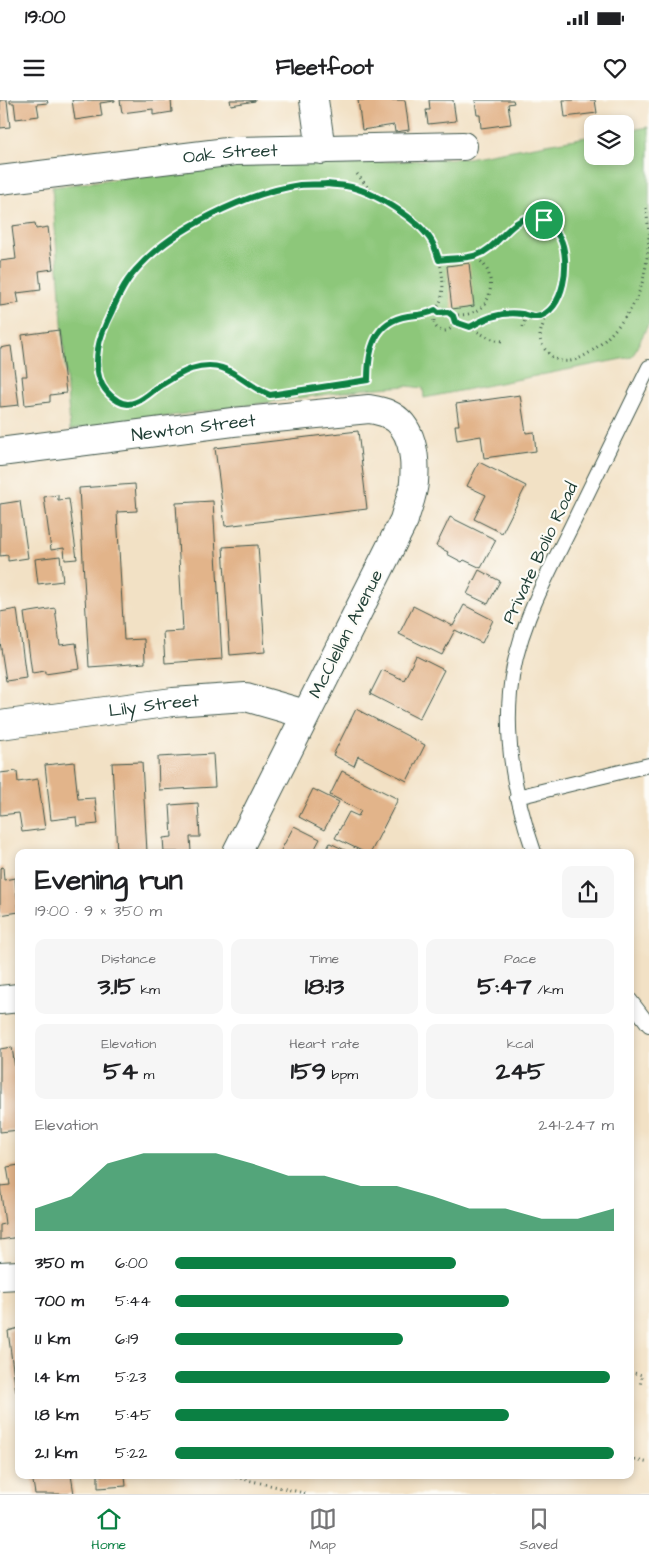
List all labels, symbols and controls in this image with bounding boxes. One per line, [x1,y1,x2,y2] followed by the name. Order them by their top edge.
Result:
[25,4,65,31] text: 19:00
[275,52,374,83] text: Fleetfoot
[20,54,48,82] icon: menu
[601,54,629,82] icon: heart
[584,115,634,165] map controls
[584,115,634,165] button: layers
[182,138,279,170] street label: Oak Street
[523,199,565,241] pin
[530,206,558,234] icon: arrive
[130,407,257,447] street label: Newton Street
[496,478,584,628] street label: Private Bolio Road
[303,565,389,703] street label: McClellan Avenue
[107,688,200,723] street label: Lily Street
[35,861,183,900] text: Evening run
[562,866,614,918] button: share
[35,900,162,922] text: 19:00 · 9 × 350 m
[102,949,156,969] text: Distance
[310,949,339,969] text: Time
[504,949,536,969] text: Pace
[98,969,135,1004] text: 3.15
[305,969,344,1004] text: 18:13
[477,969,532,1004] text: 5:47
[135,980,160,1000] text: km
[532,980,563,1000] text: /km
[101,1034,156,1054] text: Elevation
[289,1034,360,1054] text: Heart rate
[507,1034,534,1054] text: kcal
[103,1054,138,1089] text: 54
[291,1054,326,1089] text: 159
[496,1054,545,1089] text: 245
[138,1065,154,1085] text: m
[326,1065,358,1085] text: bpm
[35,1114,98,1136] text: Elevation
[538,1114,614,1136] text: 241–247 m
[35,1252,83,1274] text: 350 m
[115,1252,148,1274] text: 6:00
[35,1290,84,1312] text: 700 m
[115,1290,151,1312] text: 5:44
[35,1328,70,1350] text: 1.1 km
[115,1328,139,1350] text: 6:19
[35,1366,79,1388] text: 1.4 km
[115,1366,146,1388] text: 5:23
[35,1404,78,1426] text: 1.8 km
[115,1404,151,1426] text: 5:45
[35,1442,77,1464] text: 2.1 km
[115,1442,147,1464] text: 5:22
[91,1505,126,1555] tab: Home
[309,1505,337,1555] tab: Map
[520,1505,558,1555] tab: Saved

